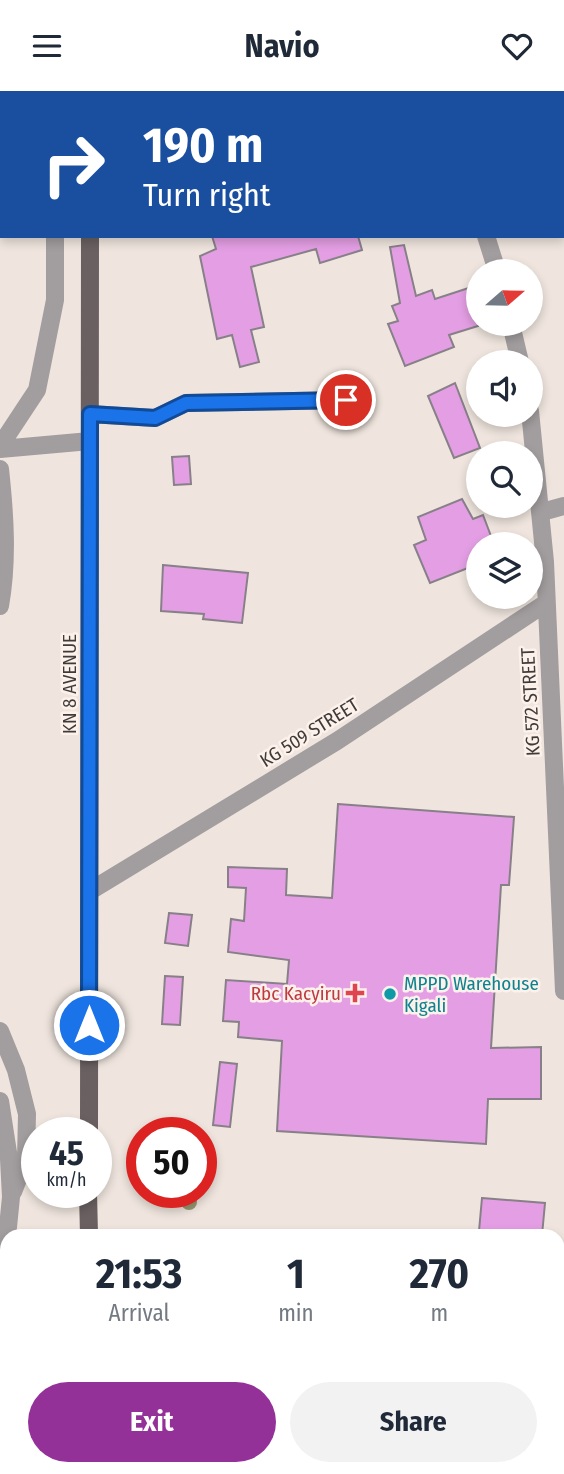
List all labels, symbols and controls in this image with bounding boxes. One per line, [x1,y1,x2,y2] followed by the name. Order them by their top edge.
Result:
[28,27,66,65] icon: menu
[244,27,320,65] text: Navio
[498,27,536,65] icon: heart
[143,116,263,175] text: 190 m
[28,119,119,210] icon: right
[143,176,270,214] text: Turn right
[466,259,542,336] north arrow
[466,259,543,609] map controls
[466,350,543,427] button: sound
[316,370,376,430] pin
[327,381,365,419] icon: arrive
[466,441,543,518] button: search
[466,532,543,609] button: layers
[58,634,81,734] street label: KN 8 AVENUE
[516,647,545,757] street label: KG 572 STREET
[256,693,363,772] street label: KG 509 STREET
[404,972,539,1017] place label: MPPD Warehouse Kigali
[251,982,341,1005] place label: Rbc Kacyiru
[347,985,363,1001] marker: Rbc Kacyiru
[382,986,398,1002] marker: MPPD Warehouse Kigali
[52,988,126,1062] position arrow
[126,1117,217,1208] speed limit sign: 50
[49,1132,84,1174] text: 45
[46,1169,87,1191] text: km/h
[96,1249,182,1299] text: 21:53
[287,1249,305,1299] text: 1
[410,1249,469,1299] text: 270
[109,1299,170,1327] text: Arrival
[278,1299,314,1327] text: min
[431,1299,448,1327] text: m
[28,1382,276,1462] button: Exit
[290,1382,537,1462] button: Share

